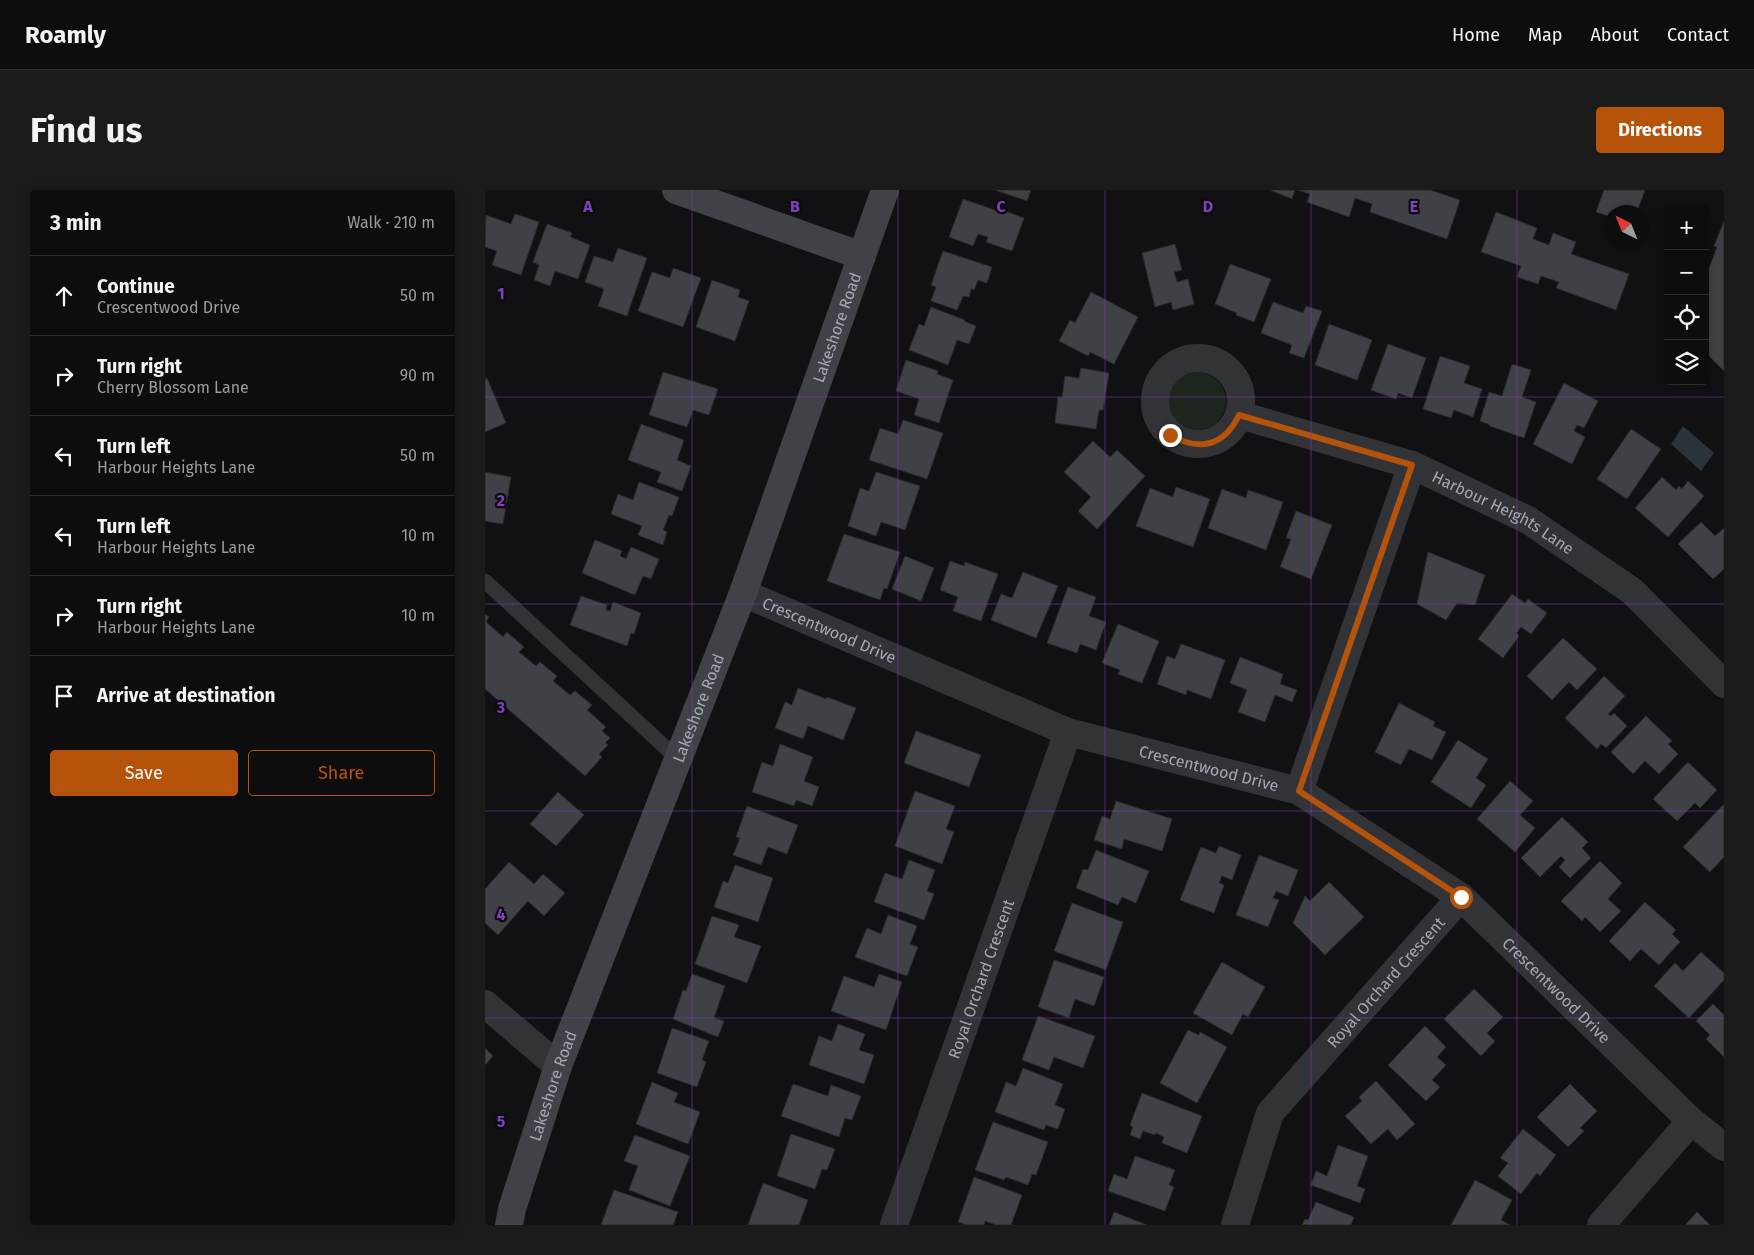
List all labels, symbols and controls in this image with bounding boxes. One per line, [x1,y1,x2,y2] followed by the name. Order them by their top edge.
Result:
[25,21,106,49] text: Roamly
[1452,24,1500,46] text: Home
[1528,24,1562,46] text: Map
[1590,24,1639,46] text: About
[1667,24,1729,46] text: Contact
[1596,107,1724,153] button: Directions
[30,109,142,151] text: Find us
[582,197,593,216] text: A
[790,197,800,216] text: B
[996,197,1006,216] text: C
[1203,197,1213,216] text: D
[1410,197,1418,216] text: E
[1604,205,1649,250] north arrow
[1664,205,1709,385] map controls
[1664,205,1709,250] button: +
[50,210,102,236] text: 3 min
[347,213,435,232] text: Walk · 210 m
[1664,250,1709,295] button: −
[809,270,865,385] street label: Lakeshore Road
[97,275,175,298] text: Continue
[50,282,78,310] icon: ahead
[497,284,505,303] text: 1
[400,286,435,305] text: 50 m
[1664,295,1709,340] button: locate
[97,298,240,317] text: Crescentwood Drive
[1664,340,1709,385] button: layers
[97,355,182,378] text: Turn right
[50,362,78,390] icon: right
[400,366,435,385] text: 90 m
[97,378,249,397] text: Cherry Blossom Lane
[1159,424,1182,447] route end
[97,435,171,458] text: Turn left
[50,442,78,470] icon: left
[400,446,435,465] text: 50 m
[97,458,255,477] text: Harbour Heights Lane
[1429,467,1577,559] street label: Harbour Heights Lane
[497,491,505,510] text: 2
[97,515,171,538] text: Turn left
[50,522,78,550] icon: left
[401,526,435,545] text: 10 m
[97,538,255,557] text: Harbour Heights Lane
[760,593,899,667] street label: Crescentwood Drive
[97,595,182,618] text: Turn right
[50,602,78,630] icon: right
[401,606,435,625] text: 10 m
[97,618,255,637] text: Harbour Heights Lane
[669,651,728,765] street label: Lakeshore Road
[50,682,78,710] icon: arrive
[97,684,276,707] text: Arrive at destination
[496,698,505,717] text: 3
[1137,742,1281,795] street label: Crescentwood Drive
[50,750,238,796] button: Save
[248,750,435,796] button: Share
[1450,886,1473,909] route start
[944,897,1018,1061] street label: Royal Orchard Crescent
[496,905,506,924] text: 4
[1323,913,1449,1052] street label: Royal Orchard Crescent
[1498,934,1614,1047] street label: Crescentwood Drive
[526,1028,581,1143] street label: Lakeshore Road
[497,1112,506,1131] text: 5

